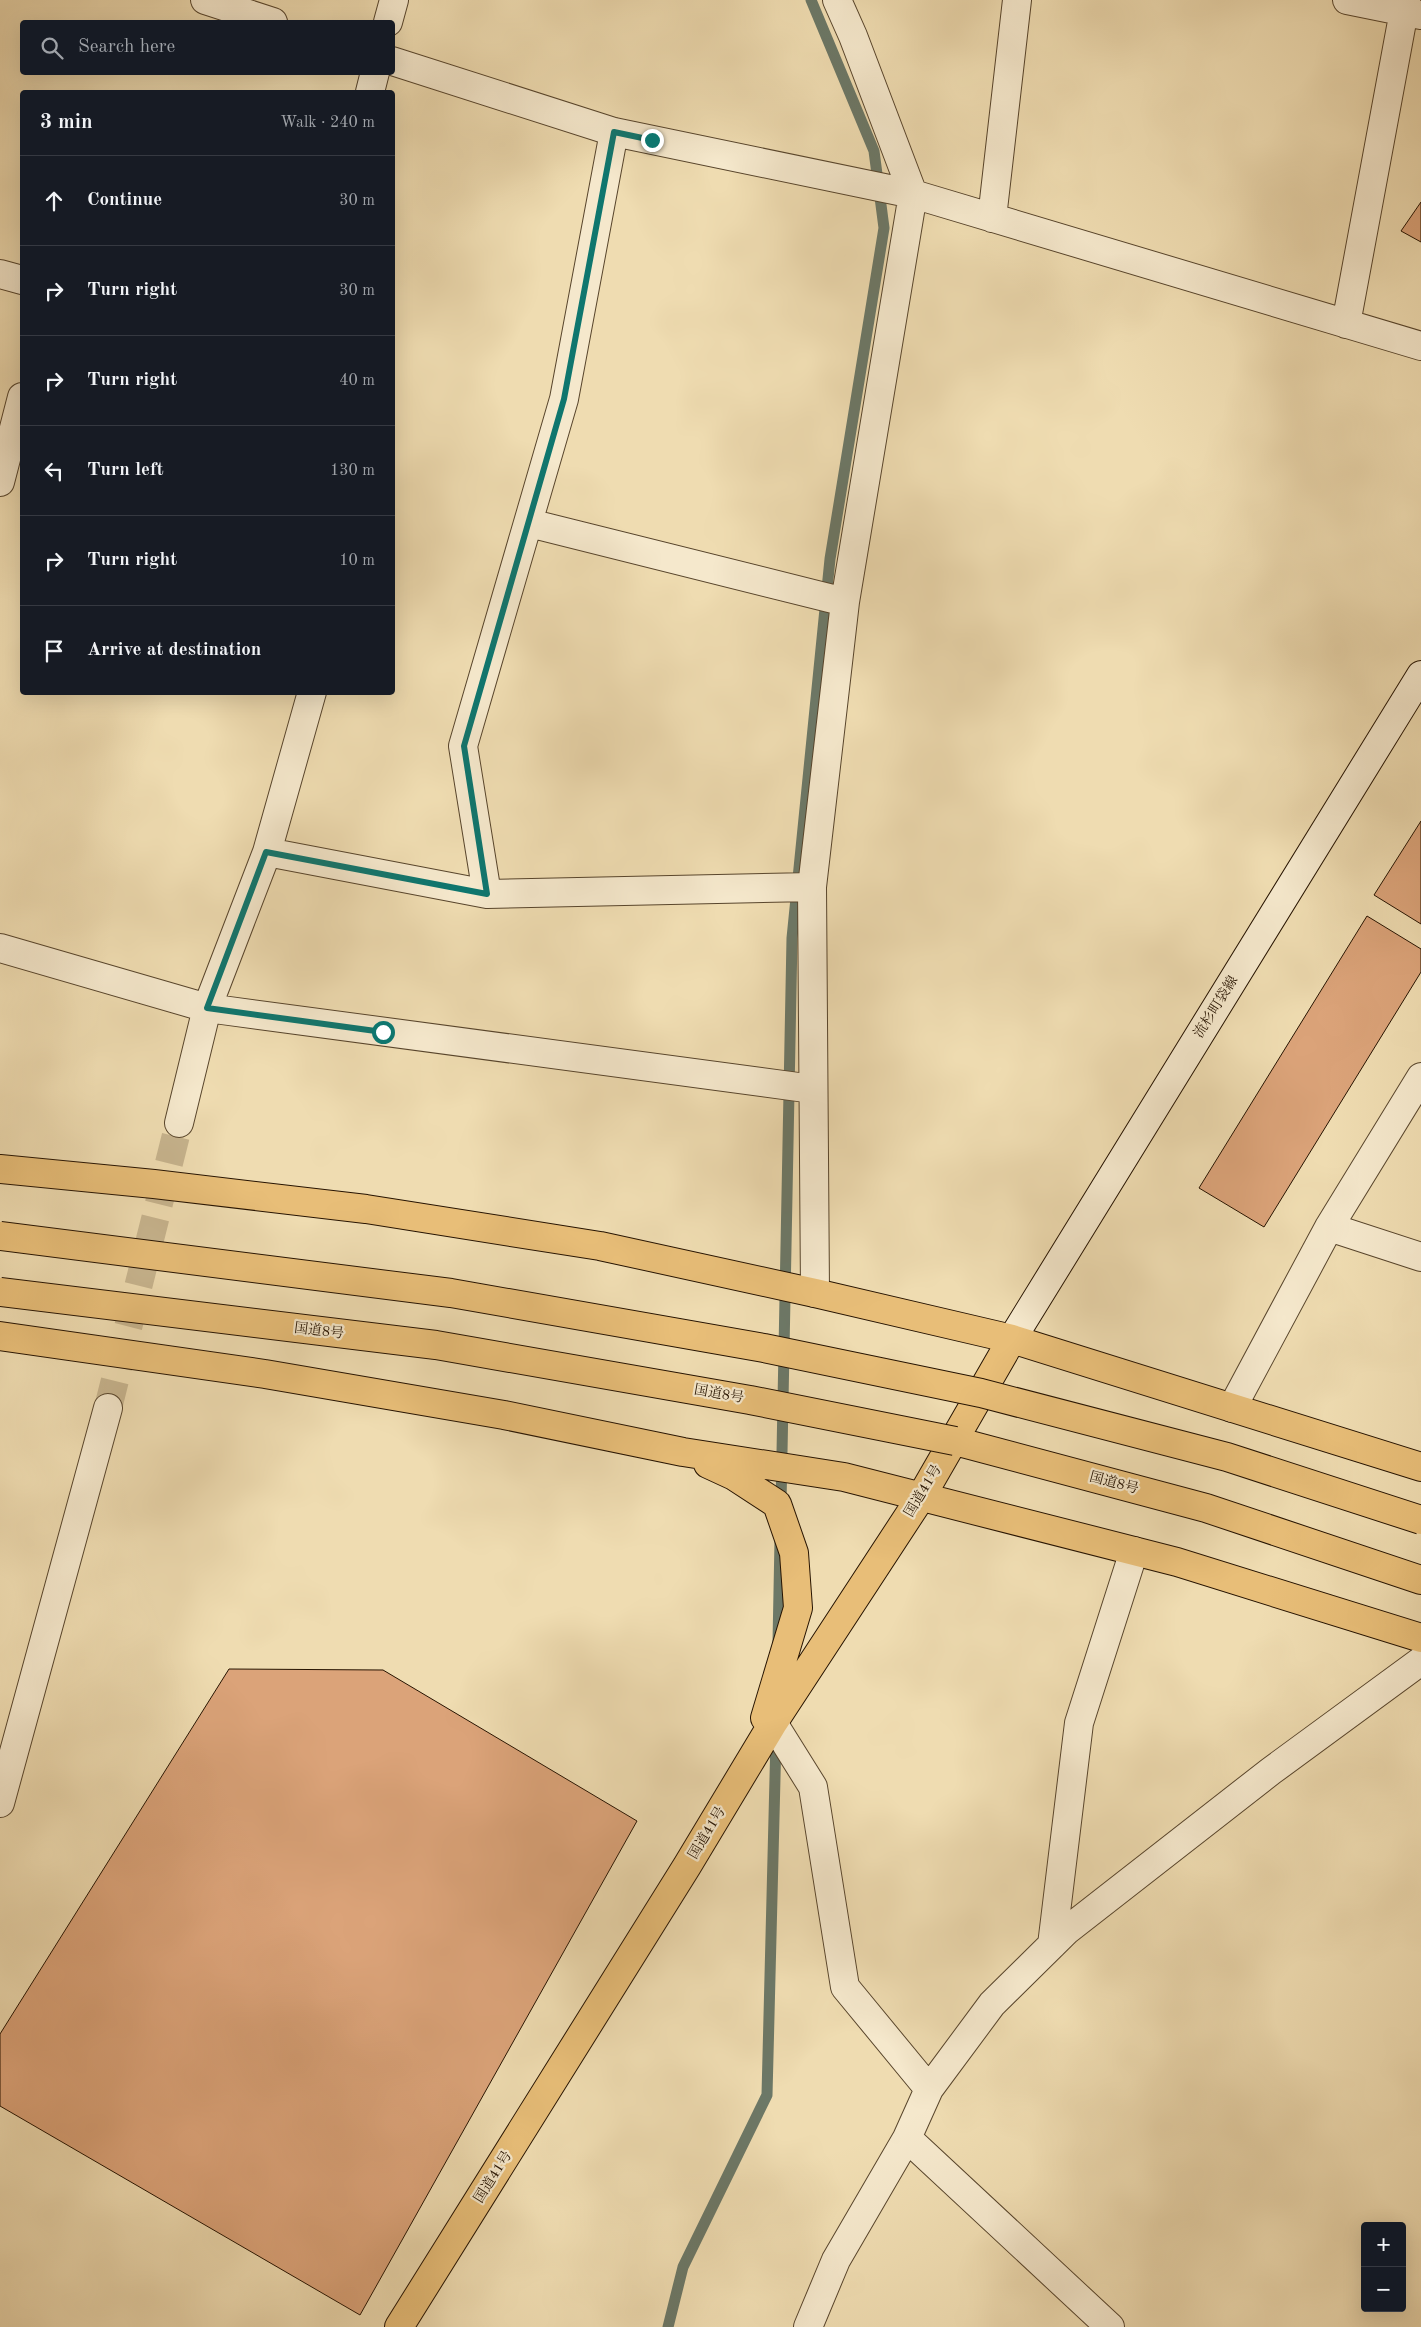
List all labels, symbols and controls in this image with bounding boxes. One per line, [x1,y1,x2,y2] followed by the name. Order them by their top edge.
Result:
[20,20,395,75] search box
[38,34,66,62] icon: search
[78,38,175,57] text: Search here
[40,112,93,133] text: 3 min
[280,115,375,131] text: Walk · 240 m
[641,129,664,152] route end
[40,187,68,215] icon: ahead
[87,191,162,210] text: Continue
[339,193,375,209] text: 30 m
[40,277,68,305] icon: right
[87,281,177,300] text: Turn right
[339,283,375,299] text: 30 m
[40,367,68,395] icon: right
[87,371,177,390] text: Turn right
[339,373,375,389] text: 40 m
[40,457,68,485] icon: left
[87,461,164,480] text: Turn left
[330,463,375,479] text: 130 m
[40,547,68,575] icon: right
[87,551,177,570] text: Turn right
[339,553,375,569] text: 10 m
[40,637,68,665] icon: arrive
[87,641,261,660] text: Arrive at destination
[1190,973,1240,1040] street label: 流杉町袋線
[372,1021,395,1044] route start
[293,1320,345,1341] street label: 国道8号
[693,1382,745,1405] street label: 国道8号
[901,1462,944,1520] street label: 国道41号
[1088,1469,1140,1496] street label: 国道8号
[685,1804,728,1862] street label: 国道41号
[471,2148,514,2205] street label: 国道41号
[1361,2222,1406,2312] map controls
[1361,2222,1406,2267] button: +
[1361,2267,1406,2312] button: −

